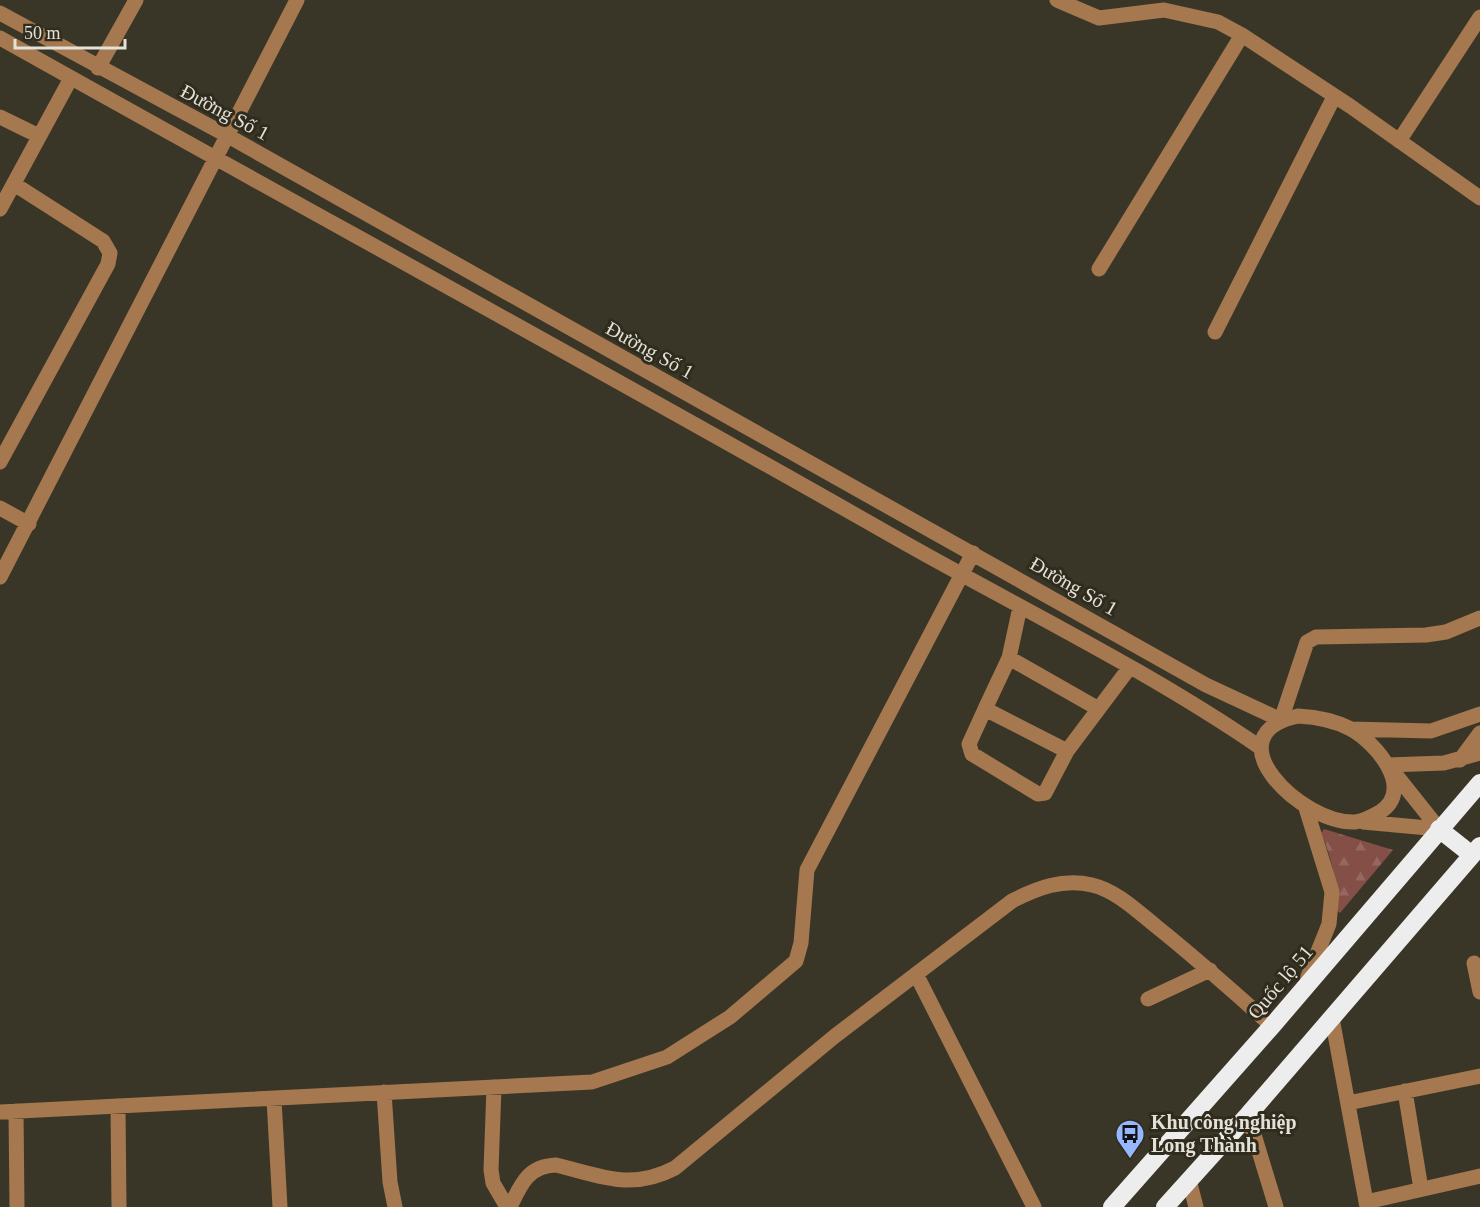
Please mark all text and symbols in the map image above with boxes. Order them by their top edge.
scale bar [15,12,124,50]
text: 50 m [24,23,61,43]
street label: Đường Số 1 [177,80,273,145]
street label: Đường Số 1 [602,317,698,384]
street label: Đường Số 1 [1026,552,1121,621]
street label: Quốc lộ 51 [1243,941,1317,1023]
place label: Khu công nghiệp Long Thành [1151,1111,1297,1157]
bus stop icon: Khu công nghiệp Long Thành [1114,1118,1146,1160]

